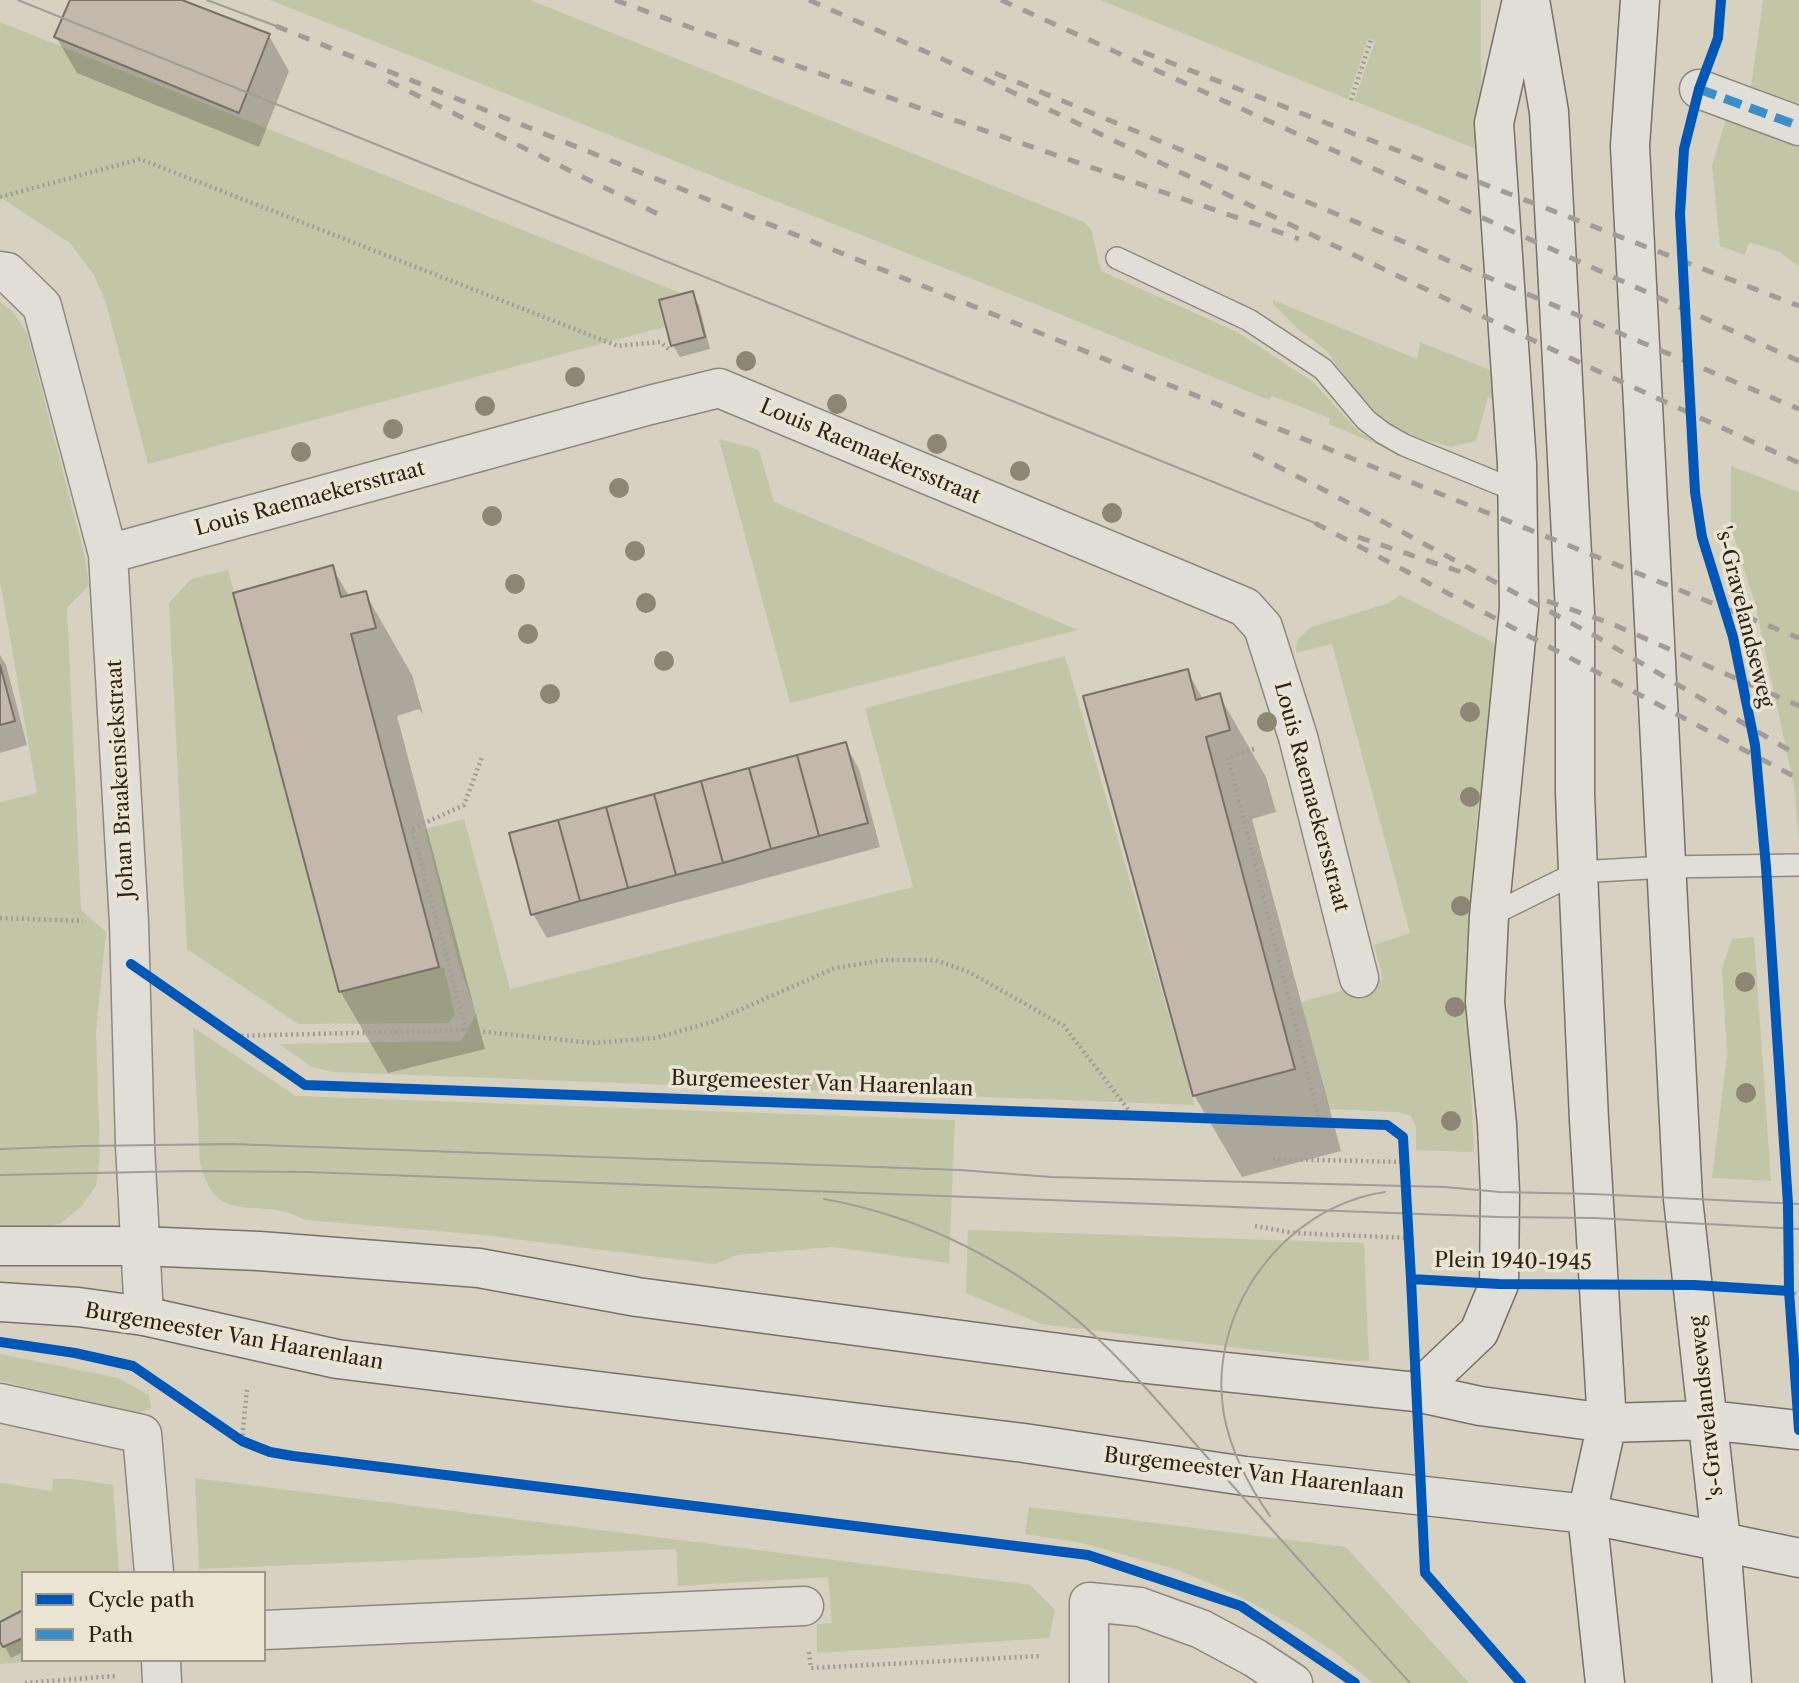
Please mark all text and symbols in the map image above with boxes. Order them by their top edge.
street label: Louis Raemaekersstraat [756,394,984,510]
street label: Louis Raemaekersstraat [192,456,428,542]
street label: 's-Gravelandseweg [1709,524,1779,710]
street label: Johan Braakensiekstraat [102,659,140,899]
street label: Louis Raemaekersstraat [1268,679,1354,915]
street label: Burgemeester Van Haarenlaan [670,1066,974,1102]
street label: Plein 1940-1945 [1434,1248,1592,1276]
street label: Burgemeester Van Haarenlaan [83,1298,385,1376]
street label: 's-Gravelandseweg [1685,1315,1729,1501]
street label: Burgemeester Van Haarenlaan [1102,1443,1406,1505]
legend [21,1571,266,1662]
text: Cycle path [88,1587,195,1612]
text: Path [88,1622,133,1647]

